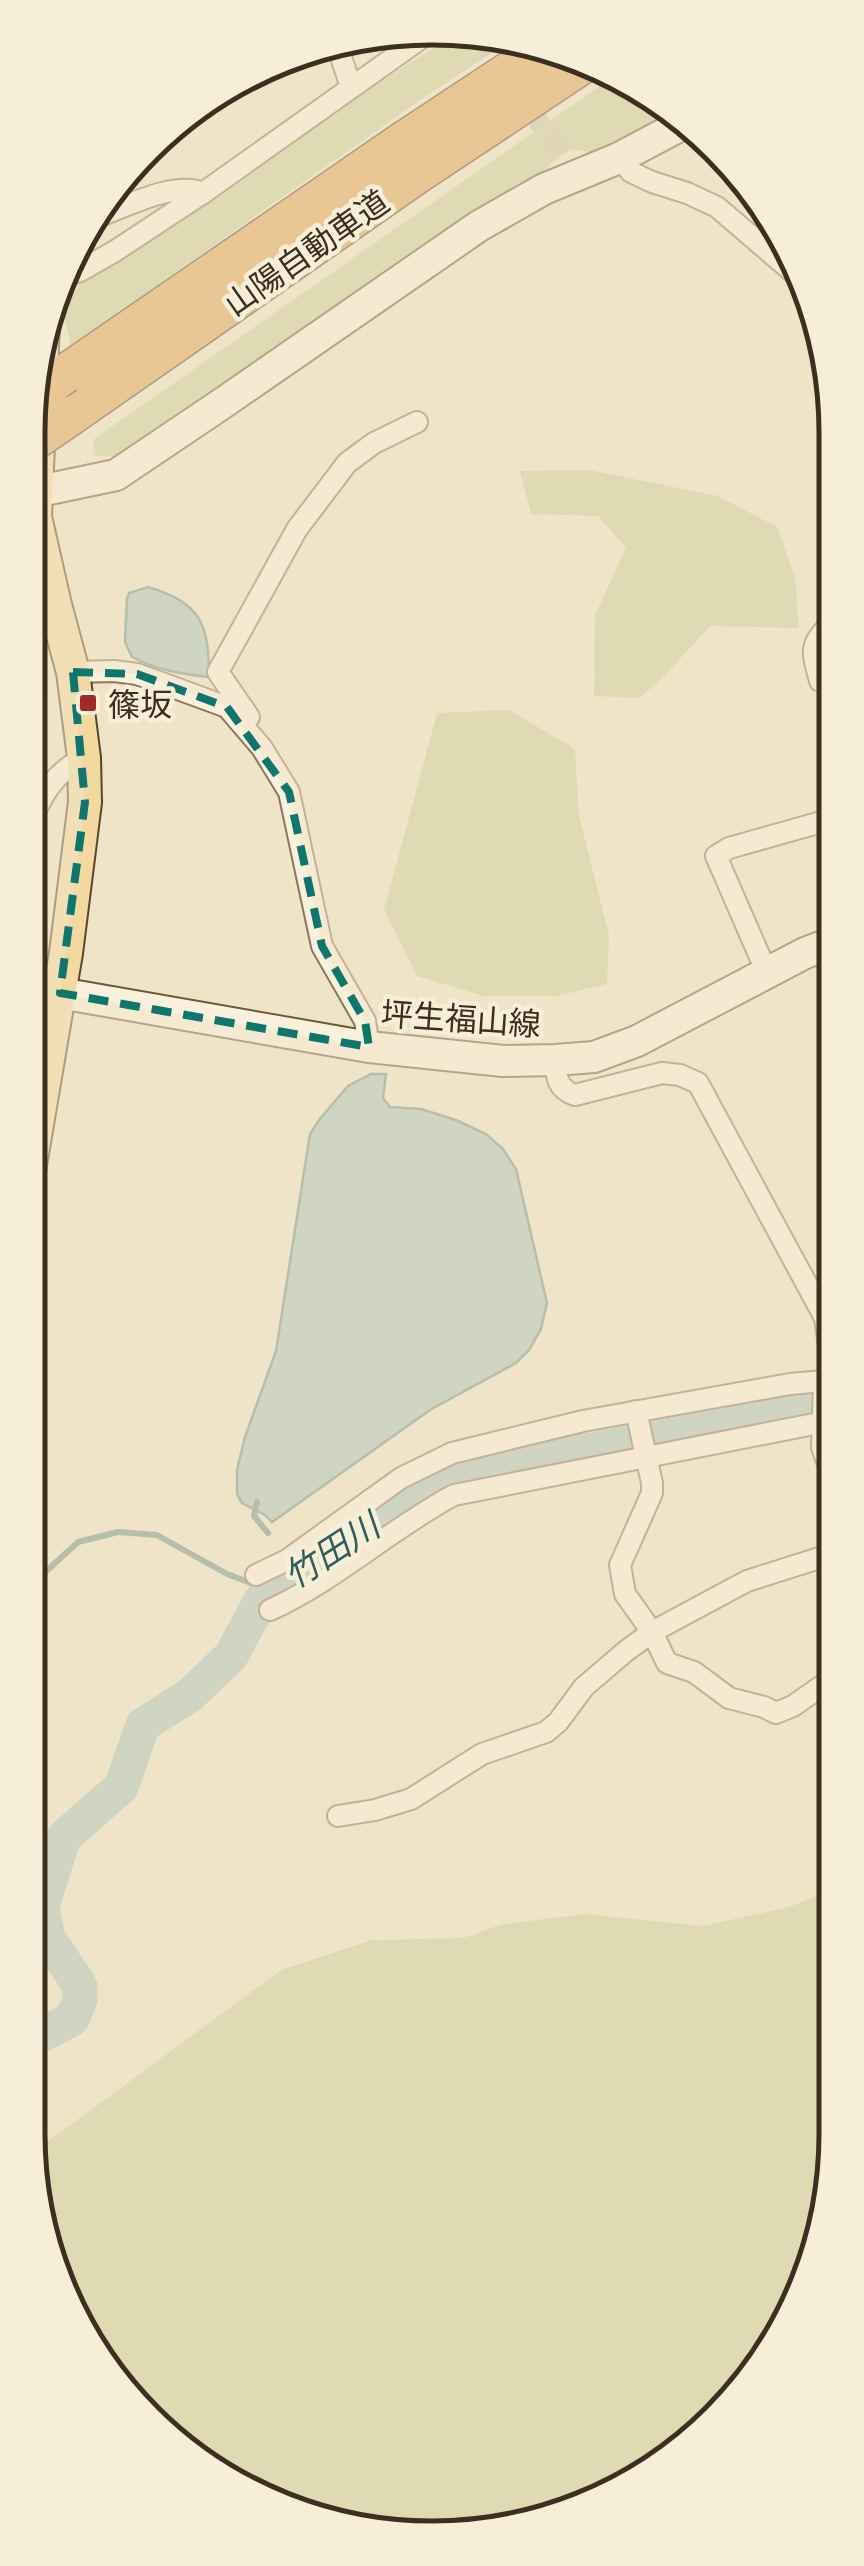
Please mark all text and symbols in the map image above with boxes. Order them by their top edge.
street label: 山陽自動車道 [215,179,397,325]
place label: 篠坂 [108,682,172,725]
marker: 篠坂 [77,692,99,714]
street label: 坪生福山線 [380,991,542,1045]
water label: 竹田川 [274,1500,391,1598]

